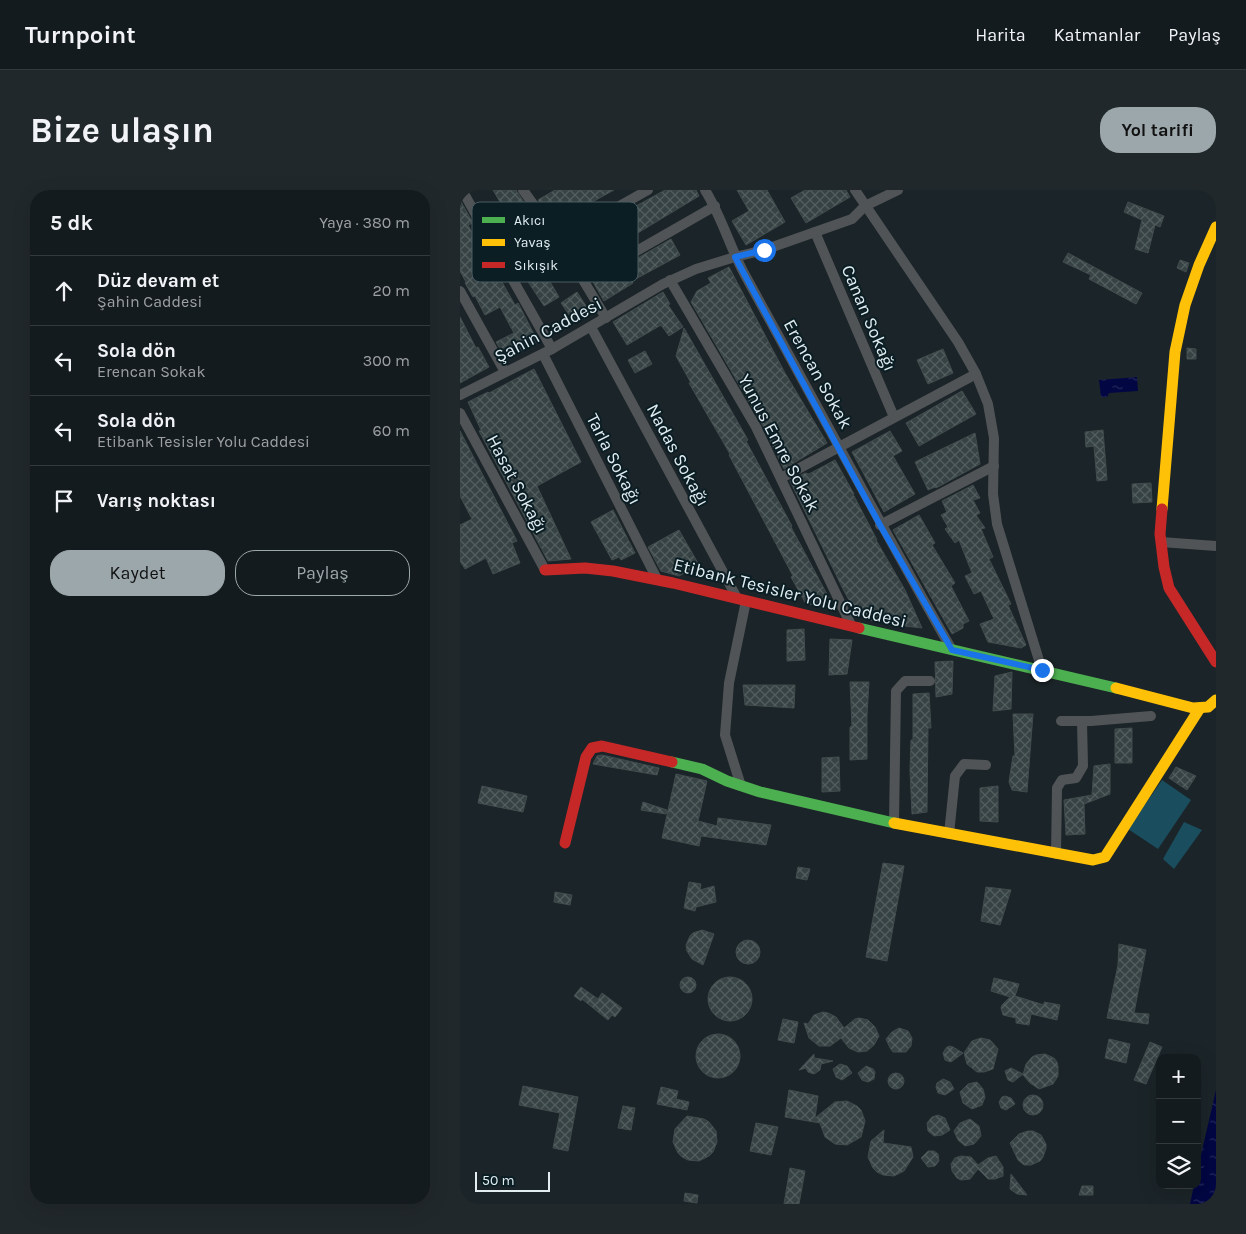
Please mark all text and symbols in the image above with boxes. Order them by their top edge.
text: Turnpoint [25,21,136,49]
text: Harita [975,24,1026,46]
text: Katmanlar [1054,24,1140,46]
text: Paylaş [1168,24,1221,46]
button: Yol tarifi [1100,107,1216,153]
text: Bize ulaşın [30,110,214,151]
legend [472,202,638,282]
text: 5 dk [50,211,93,235]
text: Akıcı [514,212,546,229]
text: Yaya · 380 m [319,213,410,232]
text: Yavaş [514,234,551,251]
route start [753,239,776,262]
text: Sıkışık [514,257,558,274]
street label: Canan Sokağı [837,262,901,374]
text: Düz devam et [97,270,219,292]
icon: ahead [50,277,78,305]
text: 20 m [372,281,410,300]
text: Şahin Caddesi [97,292,202,311]
street label: Şahin Caddesi [491,292,605,368]
street label: Erencan Sokak [779,315,857,433]
text: Sola dön [97,340,176,362]
icon: left [50,347,78,375]
text: 300 m [363,351,410,370]
text: Erencan Sokak [97,362,205,381]
street label: Yunus Emre Sokak [733,370,825,516]
street label: Nadas Sokağı [642,400,714,510]
text: Sola dön [97,410,176,432]
street label: Tarla Sokağı [582,410,646,508]
icon: left [50,417,78,445]
text: 60 m [373,421,410,440]
street label: Hasat Sokağı [482,431,552,537]
text: Etibank Tesisler Yolu Caddesi [97,432,310,451]
icon: arrive [50,487,78,515]
text: Varış noktası [97,490,216,512]
button: Kaydet [50,550,225,596]
button: Paylaş [235,550,410,596]
street label: Etibank Tesisler Yolu Caddesi [671,553,909,633]
route end [1031,659,1054,682]
map controls [1156,1054,1201,1189]
button: + [1156,1054,1201,1099]
button: − [1156,1099,1201,1144]
button: layers [1156,1144,1201,1189]
scale bar [475,1169,550,1192]
text: 50 m [482,1172,515,1189]

